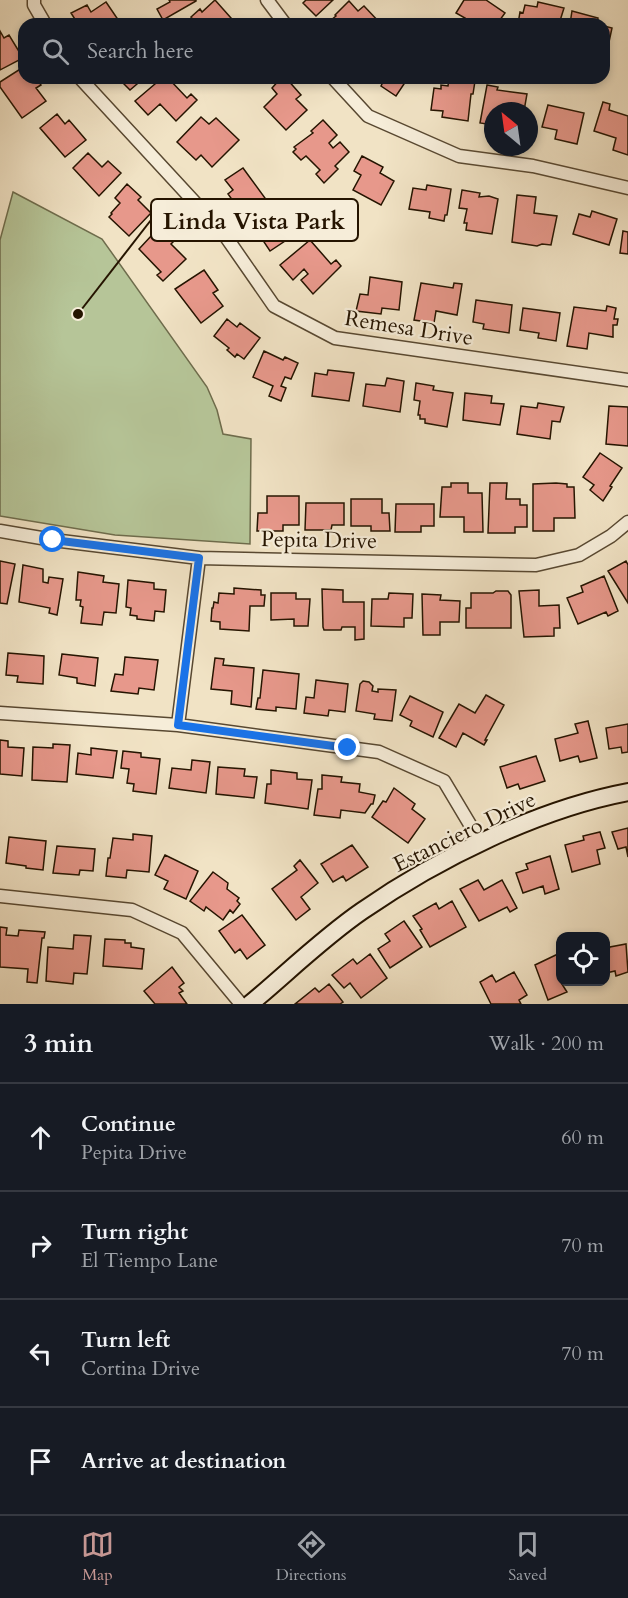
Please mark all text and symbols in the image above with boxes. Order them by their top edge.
search box [18,18,610,84]
icon: search [39,35,72,68]
text: Search here [87,36,194,66]
north arrow [484,102,538,156]
callout: Linda Vista Park [151,199,358,241]
text: Linda Vista Park [163,205,345,238]
street label: Remesa Drive [342,303,475,353]
street label: Pepita Drive [260,524,377,556]
route start [39,526,65,552]
route end [334,734,360,760]
street label: Estanciero Drive [388,784,541,879]
map controls [556,932,610,986]
button: locate [556,932,610,986]
text: 3 min [24,1026,93,1061]
text: Walk · 200 m [489,1030,604,1057]
text: Continue [81,1109,176,1139]
icon: ahead [24,1121,57,1154]
text: 60 m [561,1124,604,1151]
text: Pepita Drive [81,1139,187,1166]
text: Turn right [81,1217,188,1247]
icon: right [24,1229,57,1262]
text: 70 m [561,1232,604,1259]
text: El Tiempo Lane [81,1247,218,1274]
text: Turn left [81,1325,170,1355]
icon: left [24,1337,57,1370]
text: 70 m [561,1340,604,1367]
text: Cortina Drive [81,1355,200,1382]
icon: arrive [24,1445,57,1478]
text: Arrive at destination [81,1446,286,1476]
tab: Map [81,1528,114,1586]
tab: Directions [276,1528,346,1586]
tab: Saved [508,1528,547,1586]

